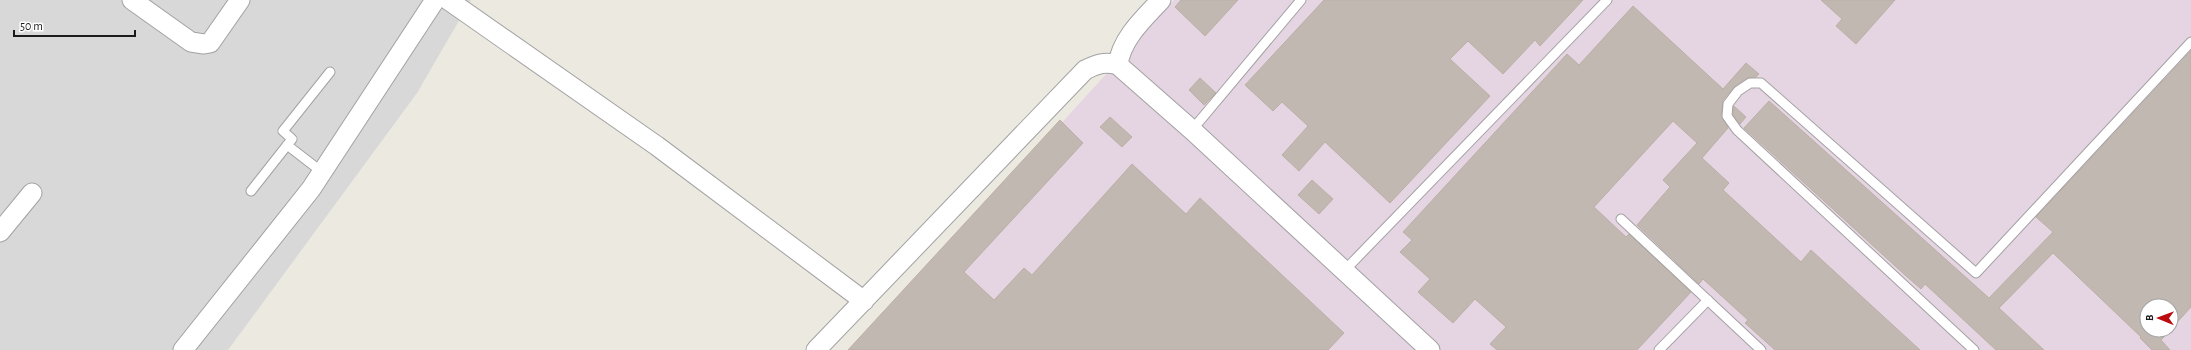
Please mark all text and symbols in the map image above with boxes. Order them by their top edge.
scale bar [14,12,135,38]
text: 50 m [20,20,43,32]
north arrow [2139,298,2179,338]
text: B [2144,314,2155,321]

